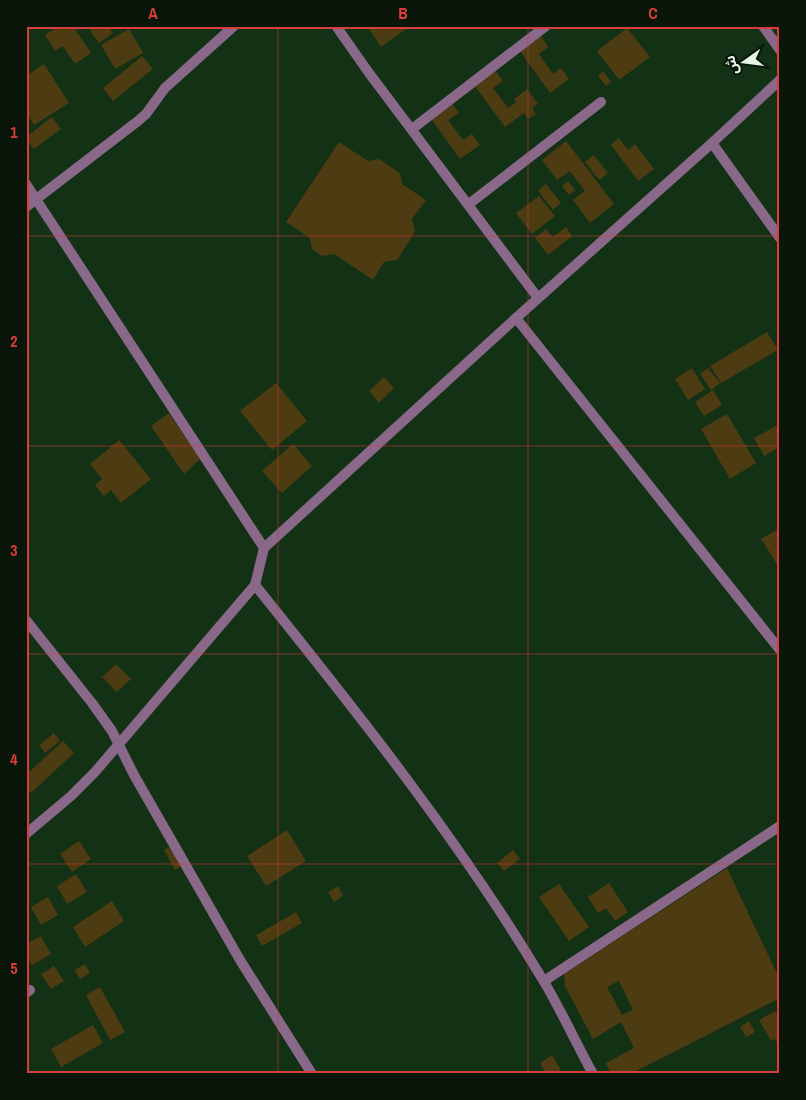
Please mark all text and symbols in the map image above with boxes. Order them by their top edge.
text: A [148,2,158,24]
text: B [398,2,408,24]
text: C [648,2,658,24]
north arrow [718,38,768,88]
text: ش [720,54,742,77]
text: 1 [10,121,18,143]
text: 2 [10,330,18,352]
text: 3 [10,539,18,561]
text: 4 [10,748,18,770]
text: 5 [10,957,18,979]

